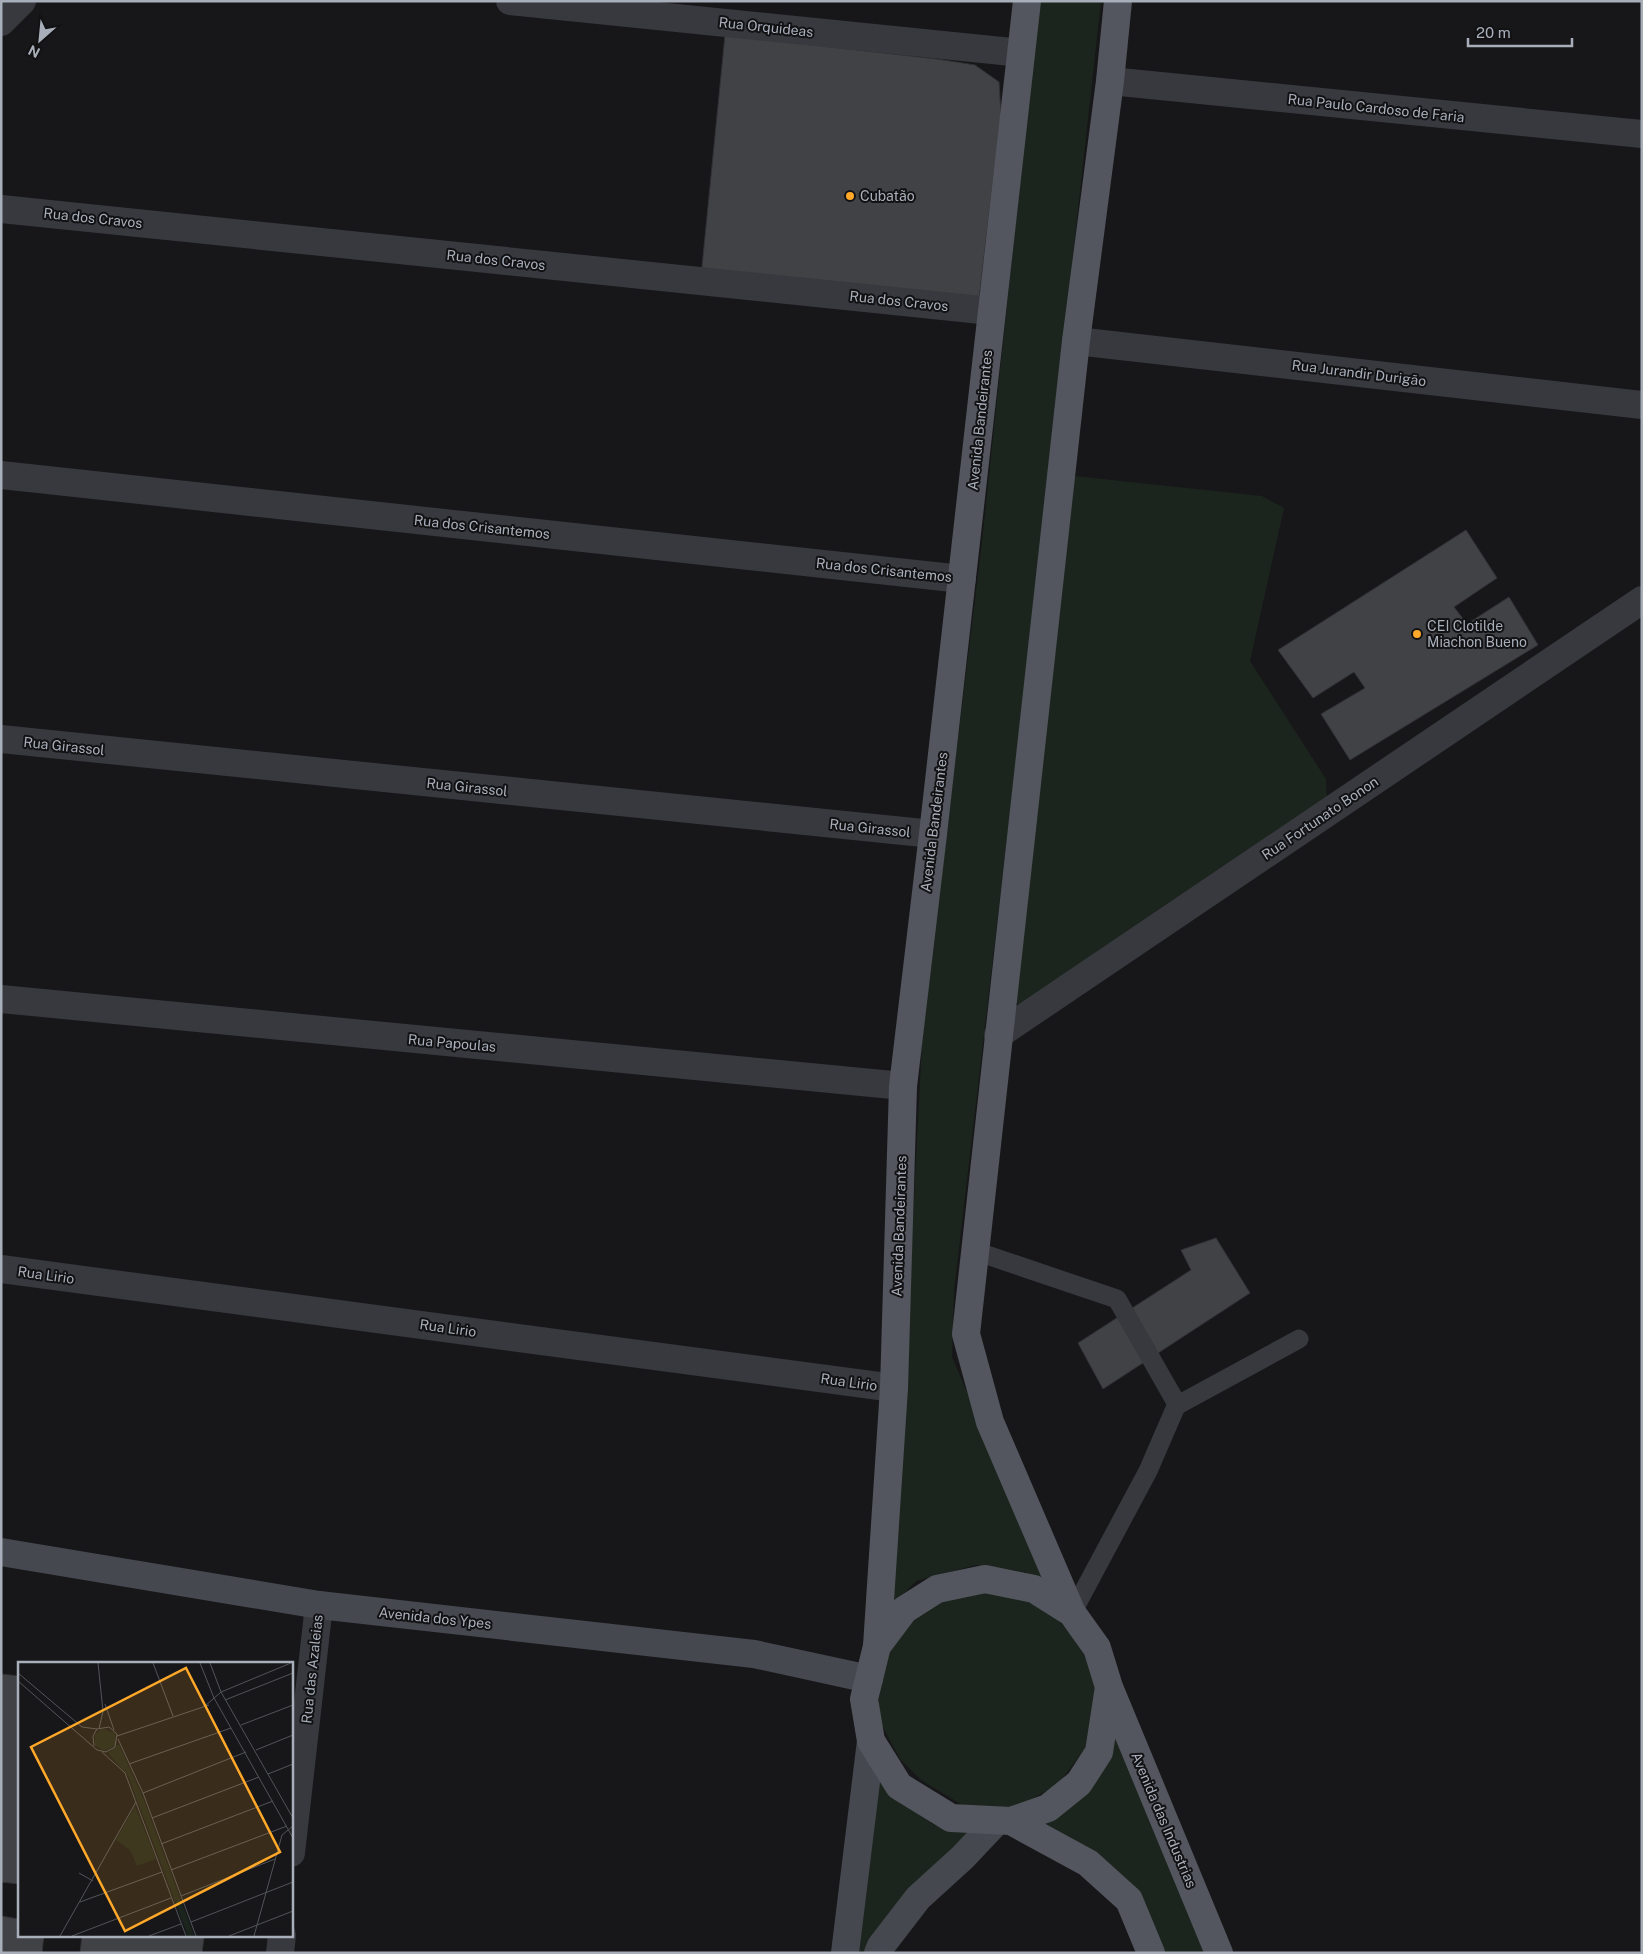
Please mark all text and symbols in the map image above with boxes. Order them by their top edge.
street label: Rua Orquideas [718,14,814,40]
north arrow [15,15,65,65]
scale bar [1468,15,1572,47]
text: 20 m [1476,24,1511,41]
text: N [26,42,43,61]
street label: Rua Paulo Cardoso de Faria [1287,91,1465,125]
place label: Cubatão [860,188,915,204]
marker: Cubatão [844,190,856,202]
street label: Rua dos Cravos [43,205,143,231]
street label: Rua dos Cravos [446,247,546,273]
street label: Rua dos Cravos [849,288,949,314]
street label: Avenida Bandeirantes [965,349,995,491]
street label: Rua Jurandir Durigão [1291,357,1427,389]
street label: Rua dos Crisantemos [413,512,551,542]
street label: Rua dos Crisantemos [815,555,953,585]
place label: CEI Clotilde Miachon Bueno [1427,618,1527,650]
marker: CEI Clotilde Miachon Bueno [1411,628,1423,640]
street label: Rua Girassol [23,734,105,758]
street label: Avenida Bandeirantes [917,751,951,893]
street label: Rua Fortunato Bonon [1259,773,1381,863]
street label: Rua Girassol [426,775,508,799]
street label: Rua Girassol [829,816,911,840]
street label: Rua Papoulas [407,1031,497,1055]
street label: Avenida Bandeirantes [889,1155,909,1297]
street label: Rua Lirio [17,1263,75,1287]
street label: Rua Lirio [419,1316,477,1340]
street label: Rua Lirio [820,1370,878,1394]
street label: Avenida dos Ypes [378,1604,492,1632]
street label: Rua das Azaleias [298,1614,326,1724]
inset map [18,1662,292,1936]
street label: Avenida das Industrias [1128,1750,1200,1890]

